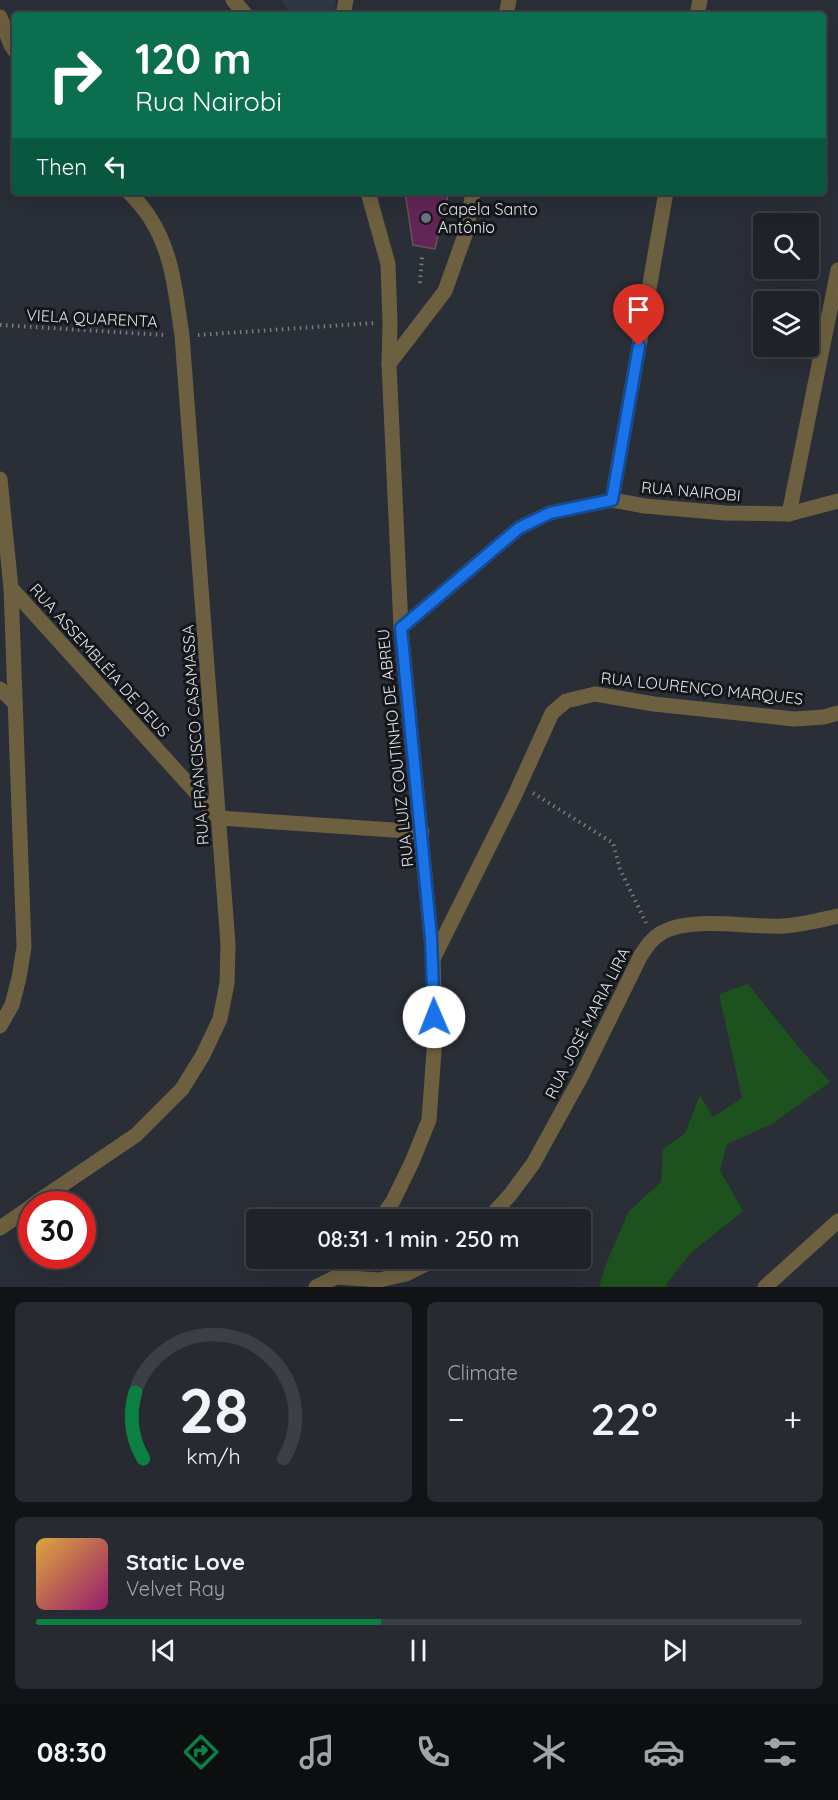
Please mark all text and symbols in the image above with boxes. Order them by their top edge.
text: 120 m [135,32,252,85]
icon: right [36,36,114,114]
text: Rua Nairobi [135,84,282,118]
icon: left [99,150,132,183]
text: Then [36,153,87,181]
place label: Capela Santo Antônio [438,199,538,237]
marker: Capela Santo Antônio [419,211,433,225]
map controls [753,213,819,357]
button: search [753,213,819,279]
pin [613,284,664,346]
button: layers [753,291,819,357]
icon: arrive [622,293,655,326]
street label: VIELA QUARENTA [26,305,158,331]
street label: RUA NAIROBI [640,477,742,505]
street label: RUA ASSEMBLÉIA DE DEUS [26,579,174,741]
street label: RUA FRANCISCO CASAMASSA [177,624,213,846]
street label: RUA LUIZ COUTINHO DE ABREU [373,628,417,868]
street label: RUA LOURENÇO MARQUES [600,667,804,709]
street label: RUA JOSÉ MARIA LIRA [540,944,634,1102]
position arrow [402,985,466,1049]
speed limit sign: 30 [18,1191,96,1269]
text: 08:31 · 1 min · 250 m [317,1225,520,1253]
text: Climate [448,1360,518,1385]
text: 28 [178,1371,248,1449]
text: 22° [590,1390,658,1446]
text: − [448,1398,465,1439]
text: + [783,1398,802,1439]
text: km/h [186,1443,240,1469]
text: Static Love [126,1548,245,1576]
text: Velvet Ray [126,1576,225,1601]
icon: previous [147,1634,180,1667]
icon: pause [402,1634,435,1667]
icon: next [658,1634,691,1667]
icon: directions [180,1731,222,1773]
icon: music [296,1731,338,1773]
icon: phone [412,1731,454,1773]
icon: climate [528,1731,570,1773]
icon: car [643,1731,685,1773]
icon: filters [759,1731,801,1773]
text: 08:30 [37,1735,107,1769]

